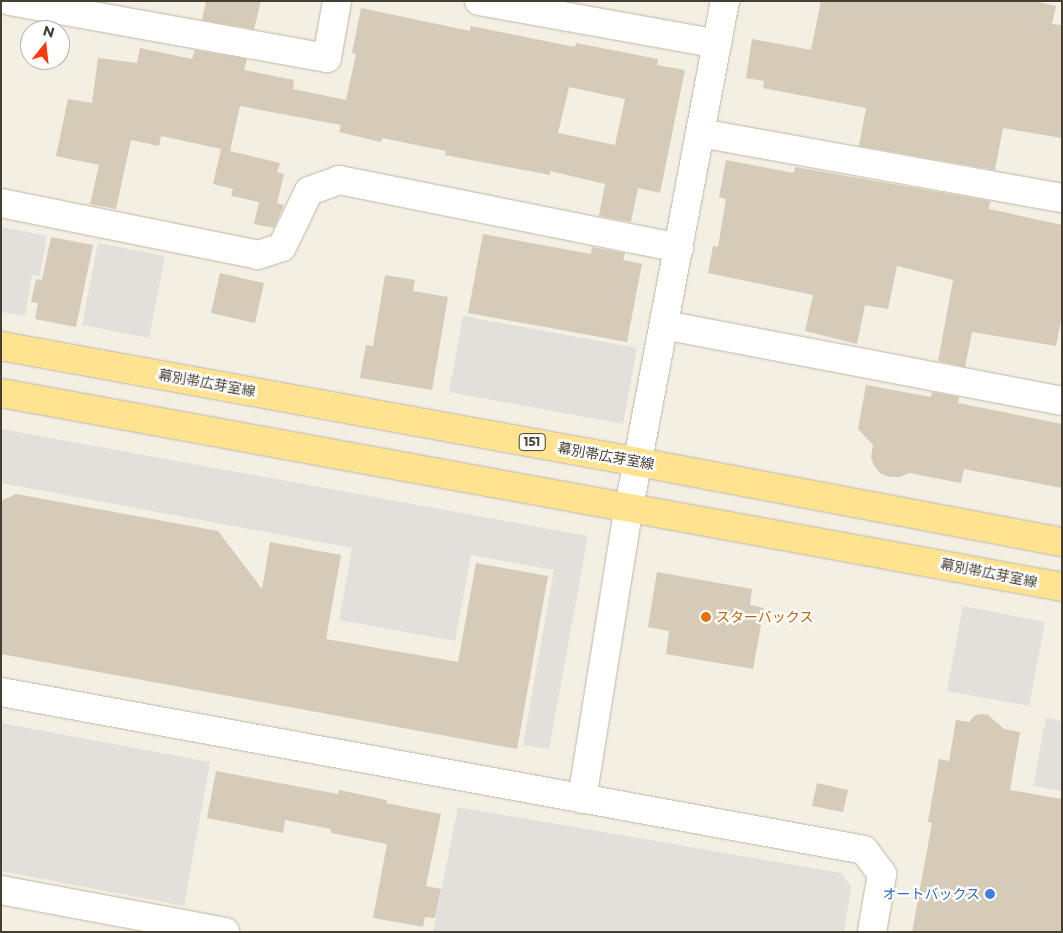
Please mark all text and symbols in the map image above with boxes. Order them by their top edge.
north arrow [20,20,70,70]
text: N [41,21,57,42]
street label: 幕別帯広芽室線 [157,366,257,400]
road number: 151 [518,432,546,452]
street label: 幕別帯広芽室線 [556,439,656,473]
street label: 幕別帯広芽室線 [939,555,1039,591]
place label: スターバックス [716,609,814,625]
marker: スターバックス [700,611,712,623]
place label: オートバックス [882,886,980,902]
marker: オートバックス [984,888,996,900]

